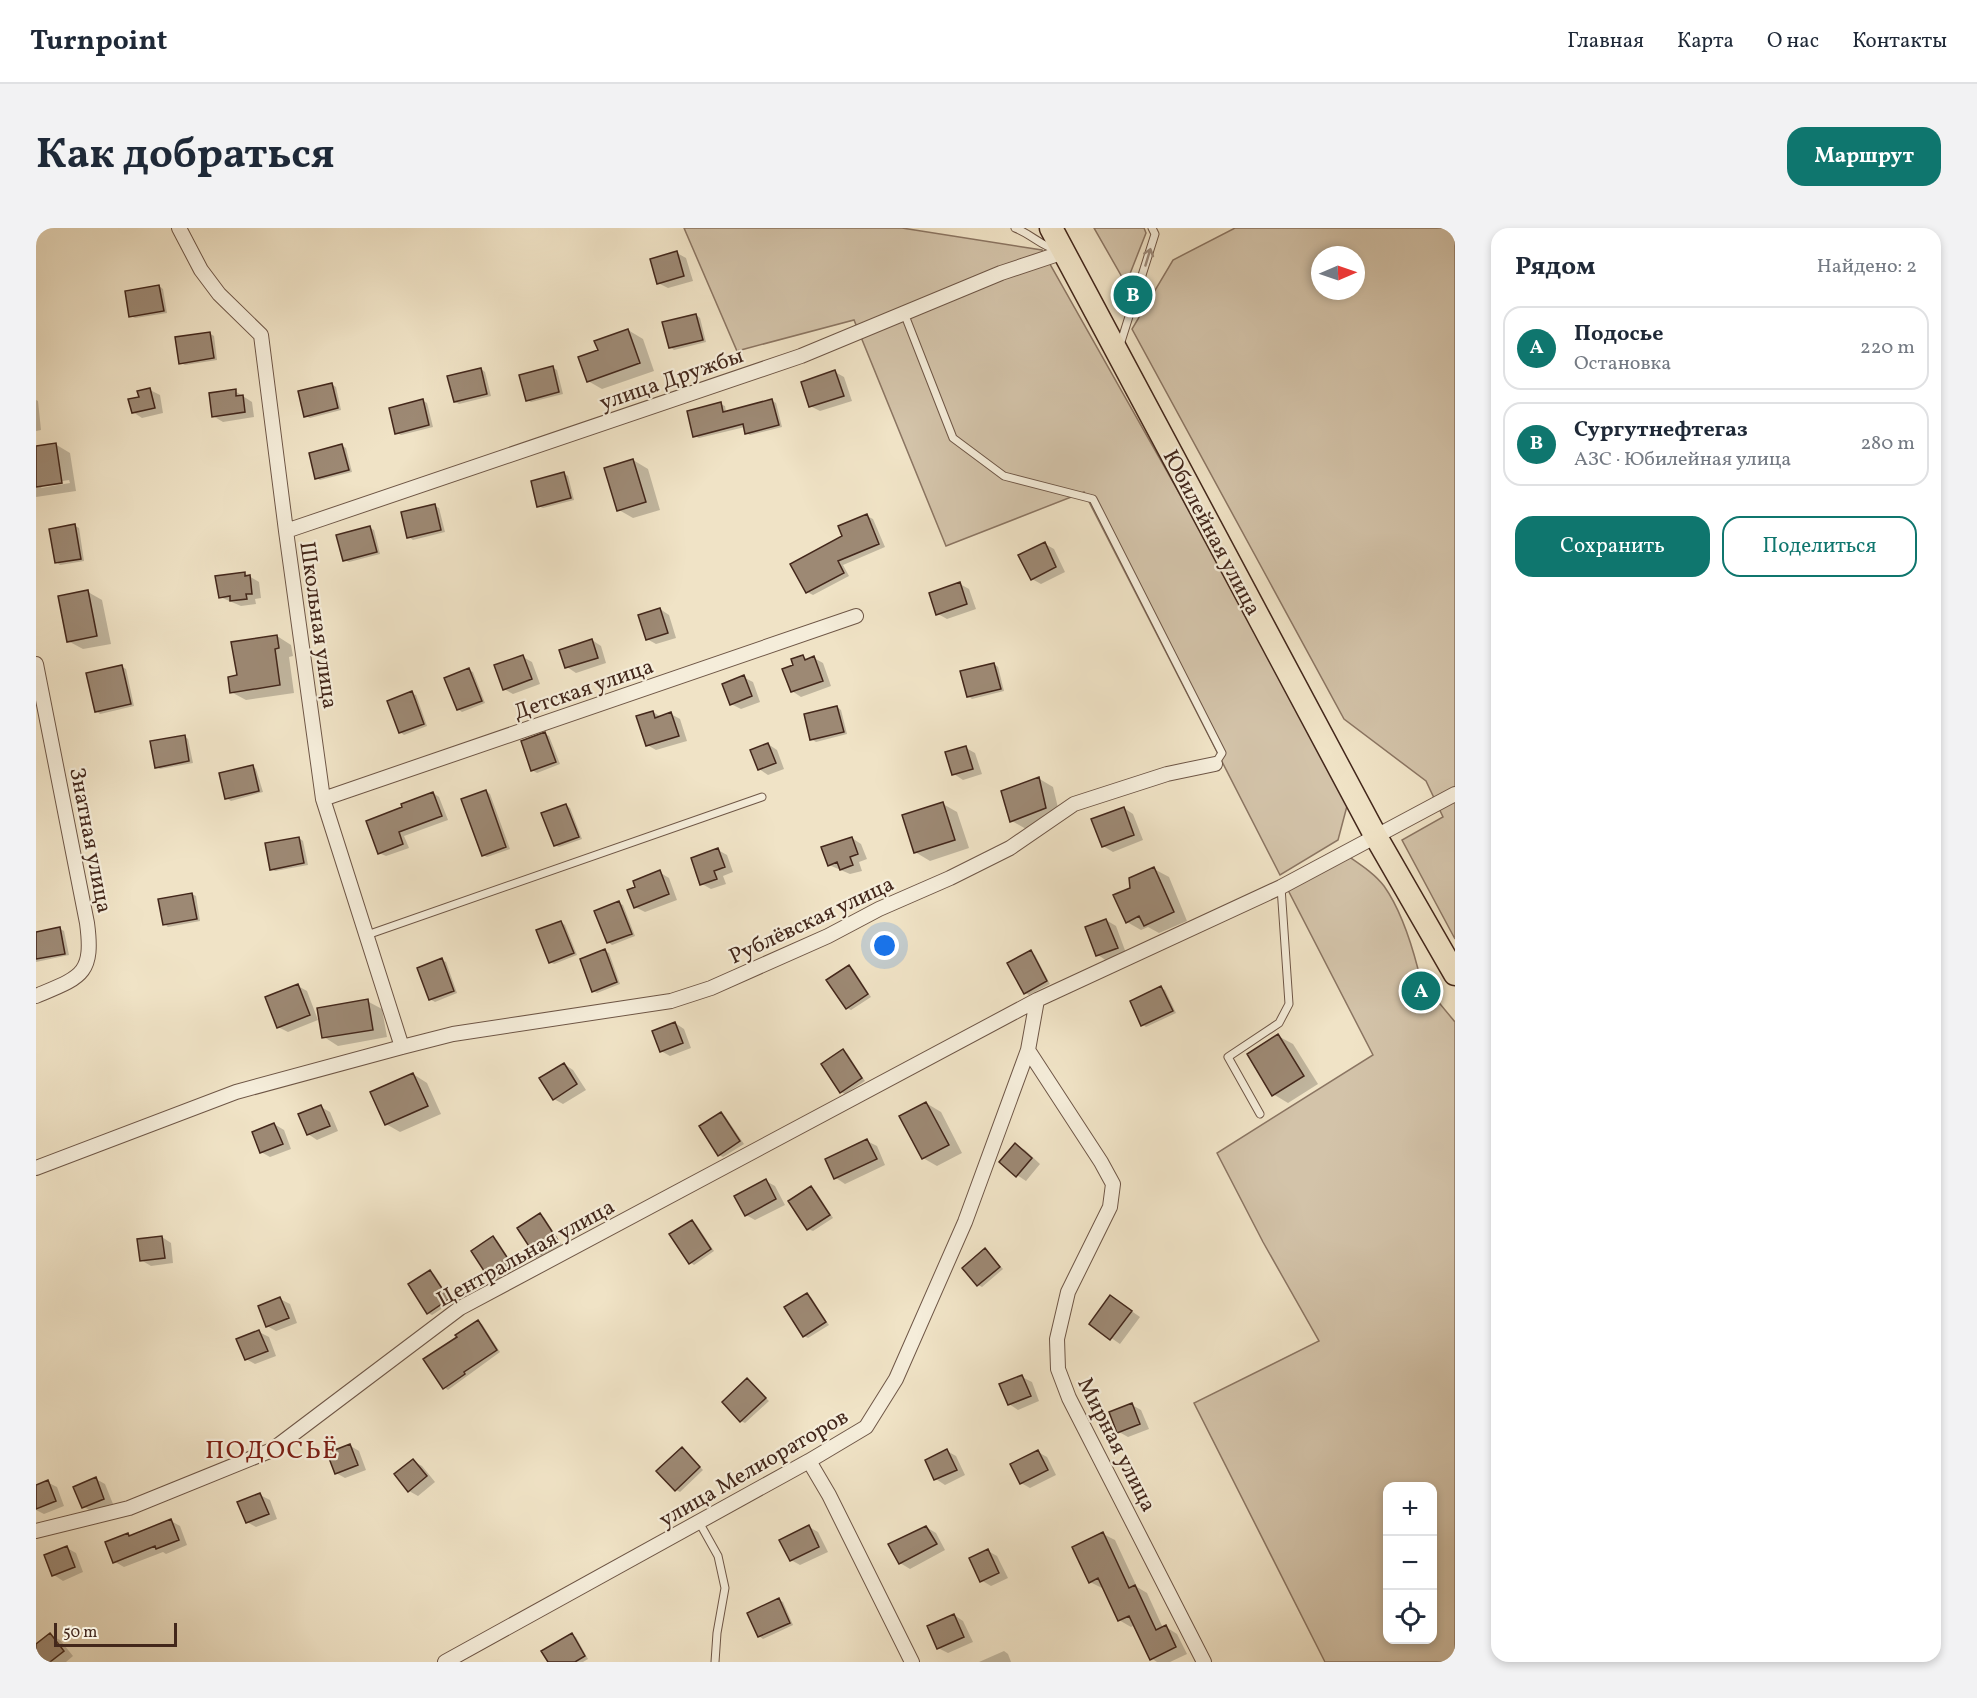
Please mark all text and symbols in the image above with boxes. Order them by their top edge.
text: Turnpoint [30,22,167,61]
text: Главная [1567,27,1644,56]
text: Карта [1677,27,1734,56]
text: О нас [1767,27,1819,56]
text: Контакты [1852,27,1947,56]
text: Как добраться [36,127,335,186]
button: Маршрут [1787,127,1941,186]
north arrow [1311,246,1365,300]
one-way arrow [1143,248,1154,267]
text: Рядом [1515,249,1595,285]
text: Найдено: 2 [1817,253,1917,281]
pin: B [1114,272,1152,318]
text: Подосье [1574,319,1664,350]
text: A [1529,334,1544,362]
text: 220 m [1860,334,1915,362]
street label: улица Дружбы [596,341,748,420]
text: Остановка [1574,350,1671,378]
text: Сургутнефтегаз [1574,415,1748,446]
text: B [1530,430,1543,458]
text: 280 m [1860,430,1915,458]
street label: Юбилейная улица [1154,445,1268,622]
text: АЗС · Юбилейная улица [1574,446,1791,474]
button: Сохранить [1515,516,1710,577]
button: Поделиться [1722,516,1917,577]
street label: Школьная улица [290,540,345,711]
street label: Детская улица [510,652,658,729]
street label: Знатная улица [60,765,119,916]
street label: Рублёвская улица [724,869,900,973]
your location [870,931,899,960]
pin: A [1402,968,1440,1014]
street label: Центральная улица [432,1192,621,1316]
street label: Мирная улица [1069,1372,1163,1518]
street label: улица Мелиораторов [654,1402,855,1536]
district label: ПОДОСЬЁ [205,1433,339,1469]
map controls [1383,1482,1437,1644]
button: + [1383,1482,1437,1536]
button: − [1383,1536,1437,1590]
button: locate [1383,1590,1437,1644]
scale bar [54,1620,177,1648]
text: 50 m [63,1622,97,1644]

